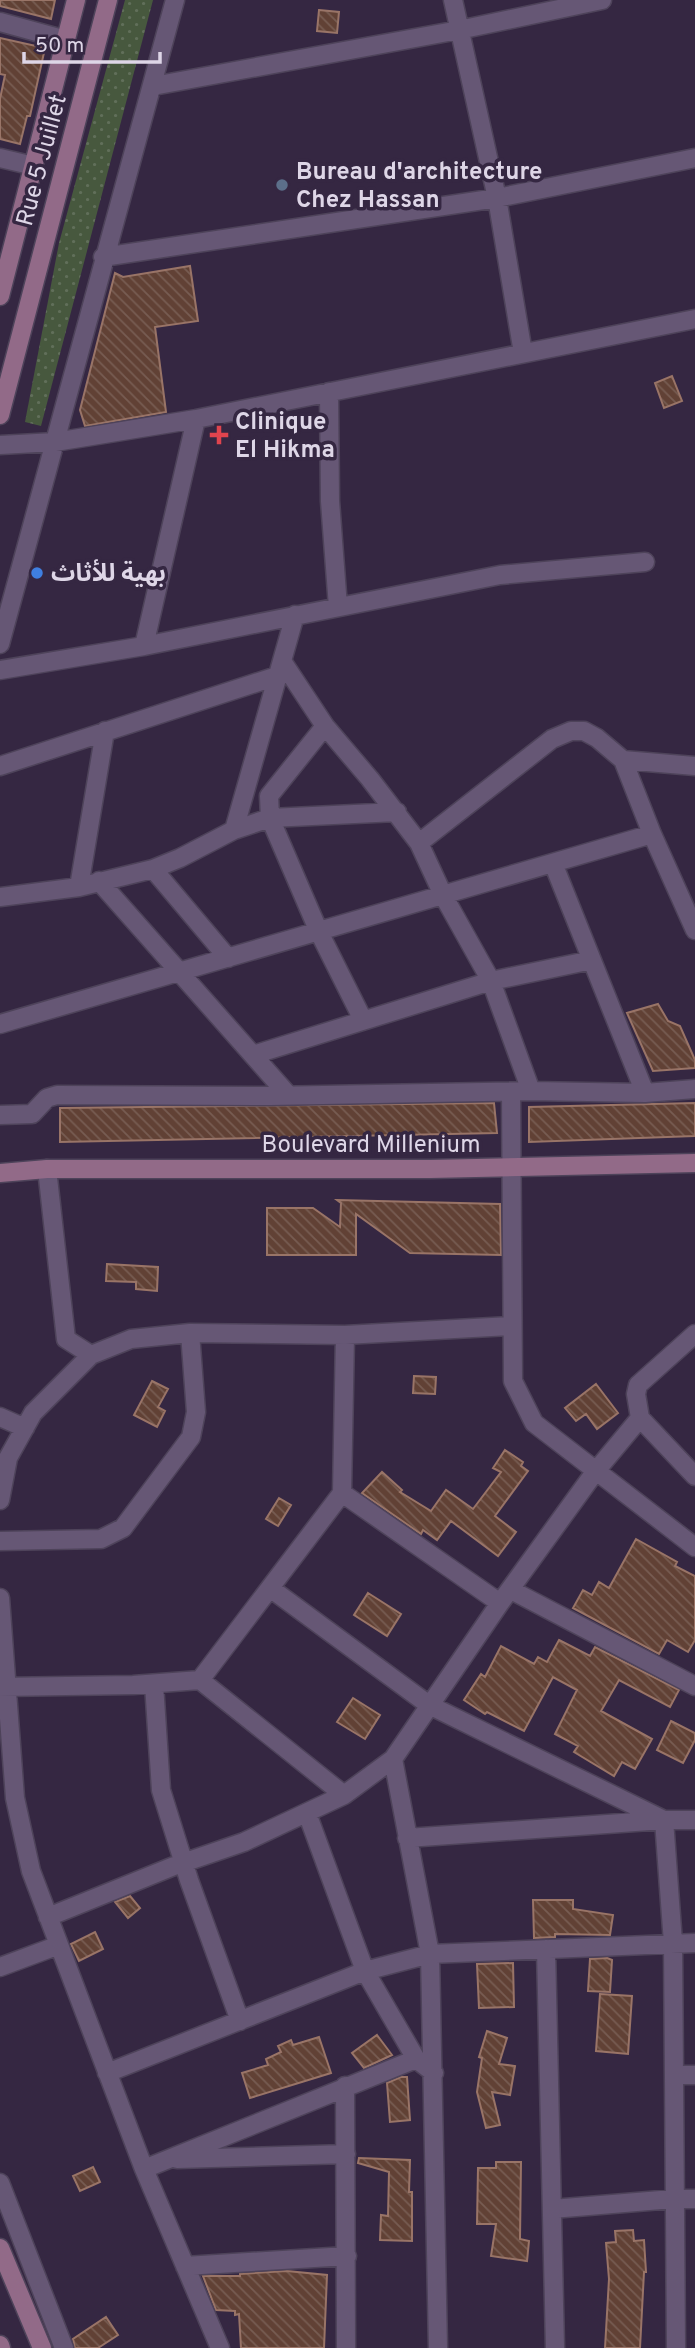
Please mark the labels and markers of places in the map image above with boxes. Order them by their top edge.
place label: Bureau d'architecture Chez Hassan [296,158,542,216]
marker: Bureau d'architecture Chez Hassan [274,177,290,193]
place label: Clinique El Hikma [235,408,335,466]
marker: Clinique El Hikma [209,425,229,445]
place label: بهية للأثاث [51,559,166,590]
marker: بهية للأثاث [29,565,45,581]

